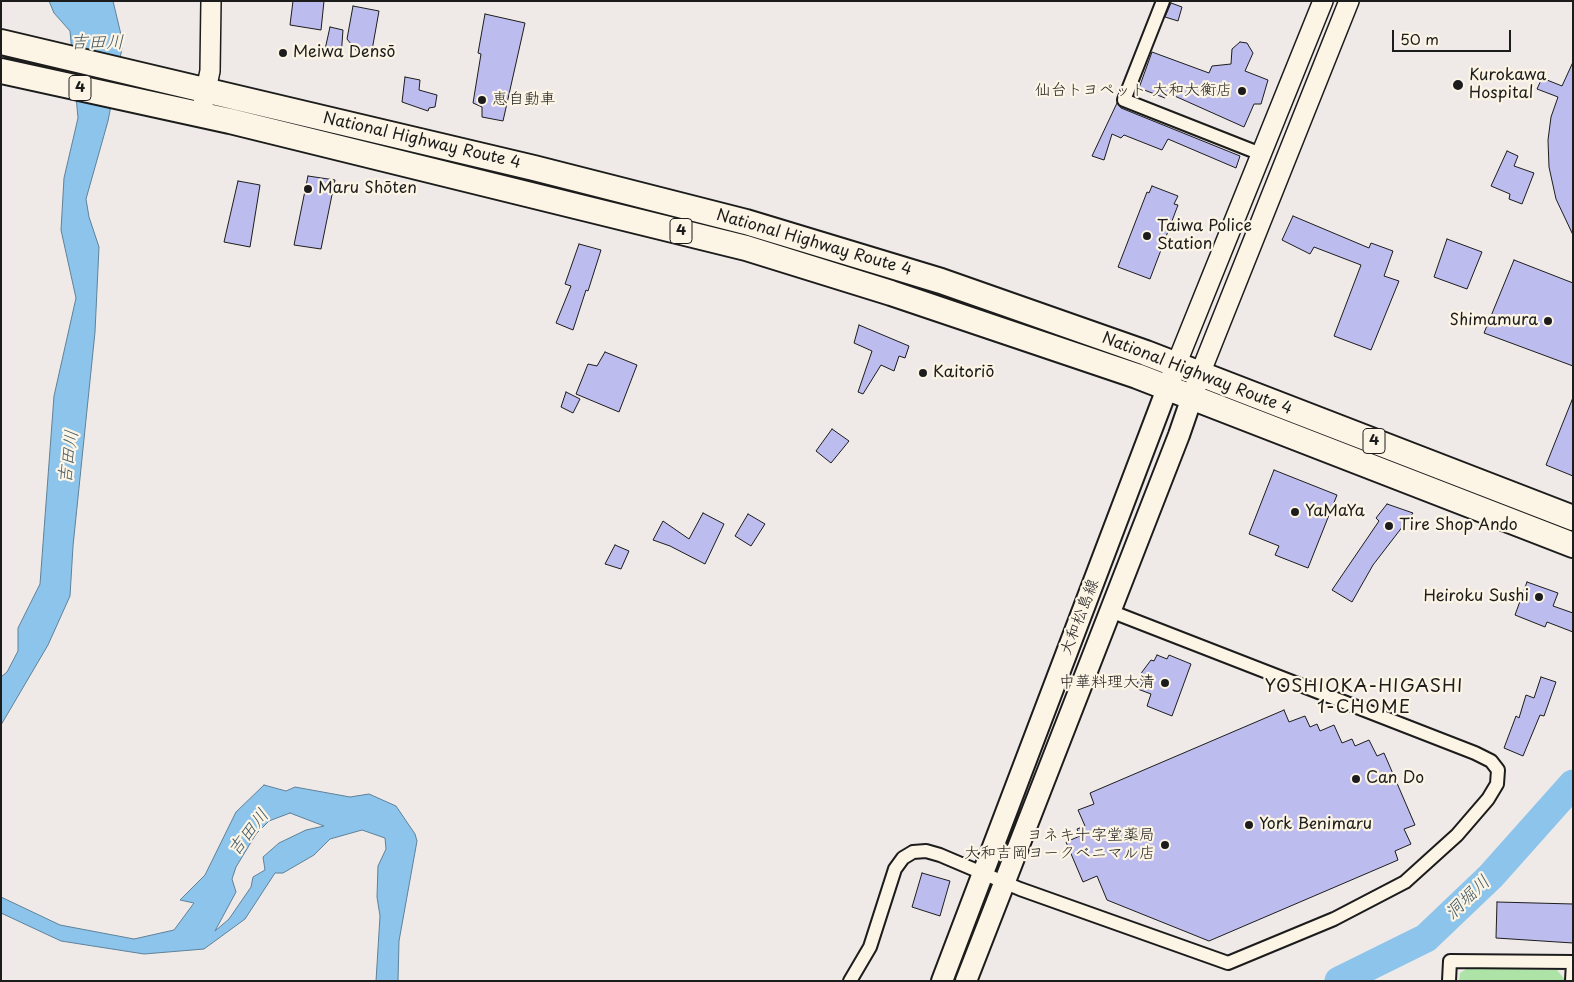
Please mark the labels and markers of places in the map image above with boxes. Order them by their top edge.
place label: Meiwa Densō [293,43,395,63]
marker: Meiwa Densō [277,47,289,59]
place label: Kurokawa Hospital [1469,66,1546,104]
marker: Kurokawa Hospital [1451,78,1465,92]
place label: 仙台トヨペット 大和大衡店 [1035,81,1232,101]
marker: 仙台トヨペット 大和大衡店 [1236,85,1248,97]
place label: 恵自動車 [492,90,556,110]
marker: 恵自動車 [476,94,488,106]
place label: Maru Shōten [318,179,417,199]
marker: Maru Shōten [302,183,314,195]
place label: Taiwa Police Station [1157,217,1252,255]
marker: Taiwa Police Station [1141,230,1153,242]
place label: Shimamura [1449,311,1538,331]
marker: Shimamura [1542,315,1554,327]
place label: Kaitoriō [933,363,994,383]
marker: Kaitoriō [917,367,929,379]
place label: YaMaYa [1305,502,1365,522]
marker: YaMaYa [1289,506,1301,518]
place label: Tire Shop Ando [1399,516,1518,536]
marker: Tire Shop Ando [1383,520,1395,532]
place label: Heiroku Sushi [1423,587,1529,607]
marker: Heiroku Sushi [1533,591,1545,603]
place label: 中華料理大清 [1059,673,1155,693]
marker: 中華料理大清 [1159,677,1171,689]
place label: Can Do [1366,769,1424,789]
marker: Can Do [1350,773,1362,785]
place label: York Benimaru [1259,815,1372,835]
marker: York Benimaru [1243,819,1255,831]
place label: ヨネキ十字堂薬局 大和吉岡ヨークベニマル店 [964,826,1155,864]
marker: ヨネキ十字堂薬局 大和吉岡ヨークベニマル店 [1159,839,1171,851]

